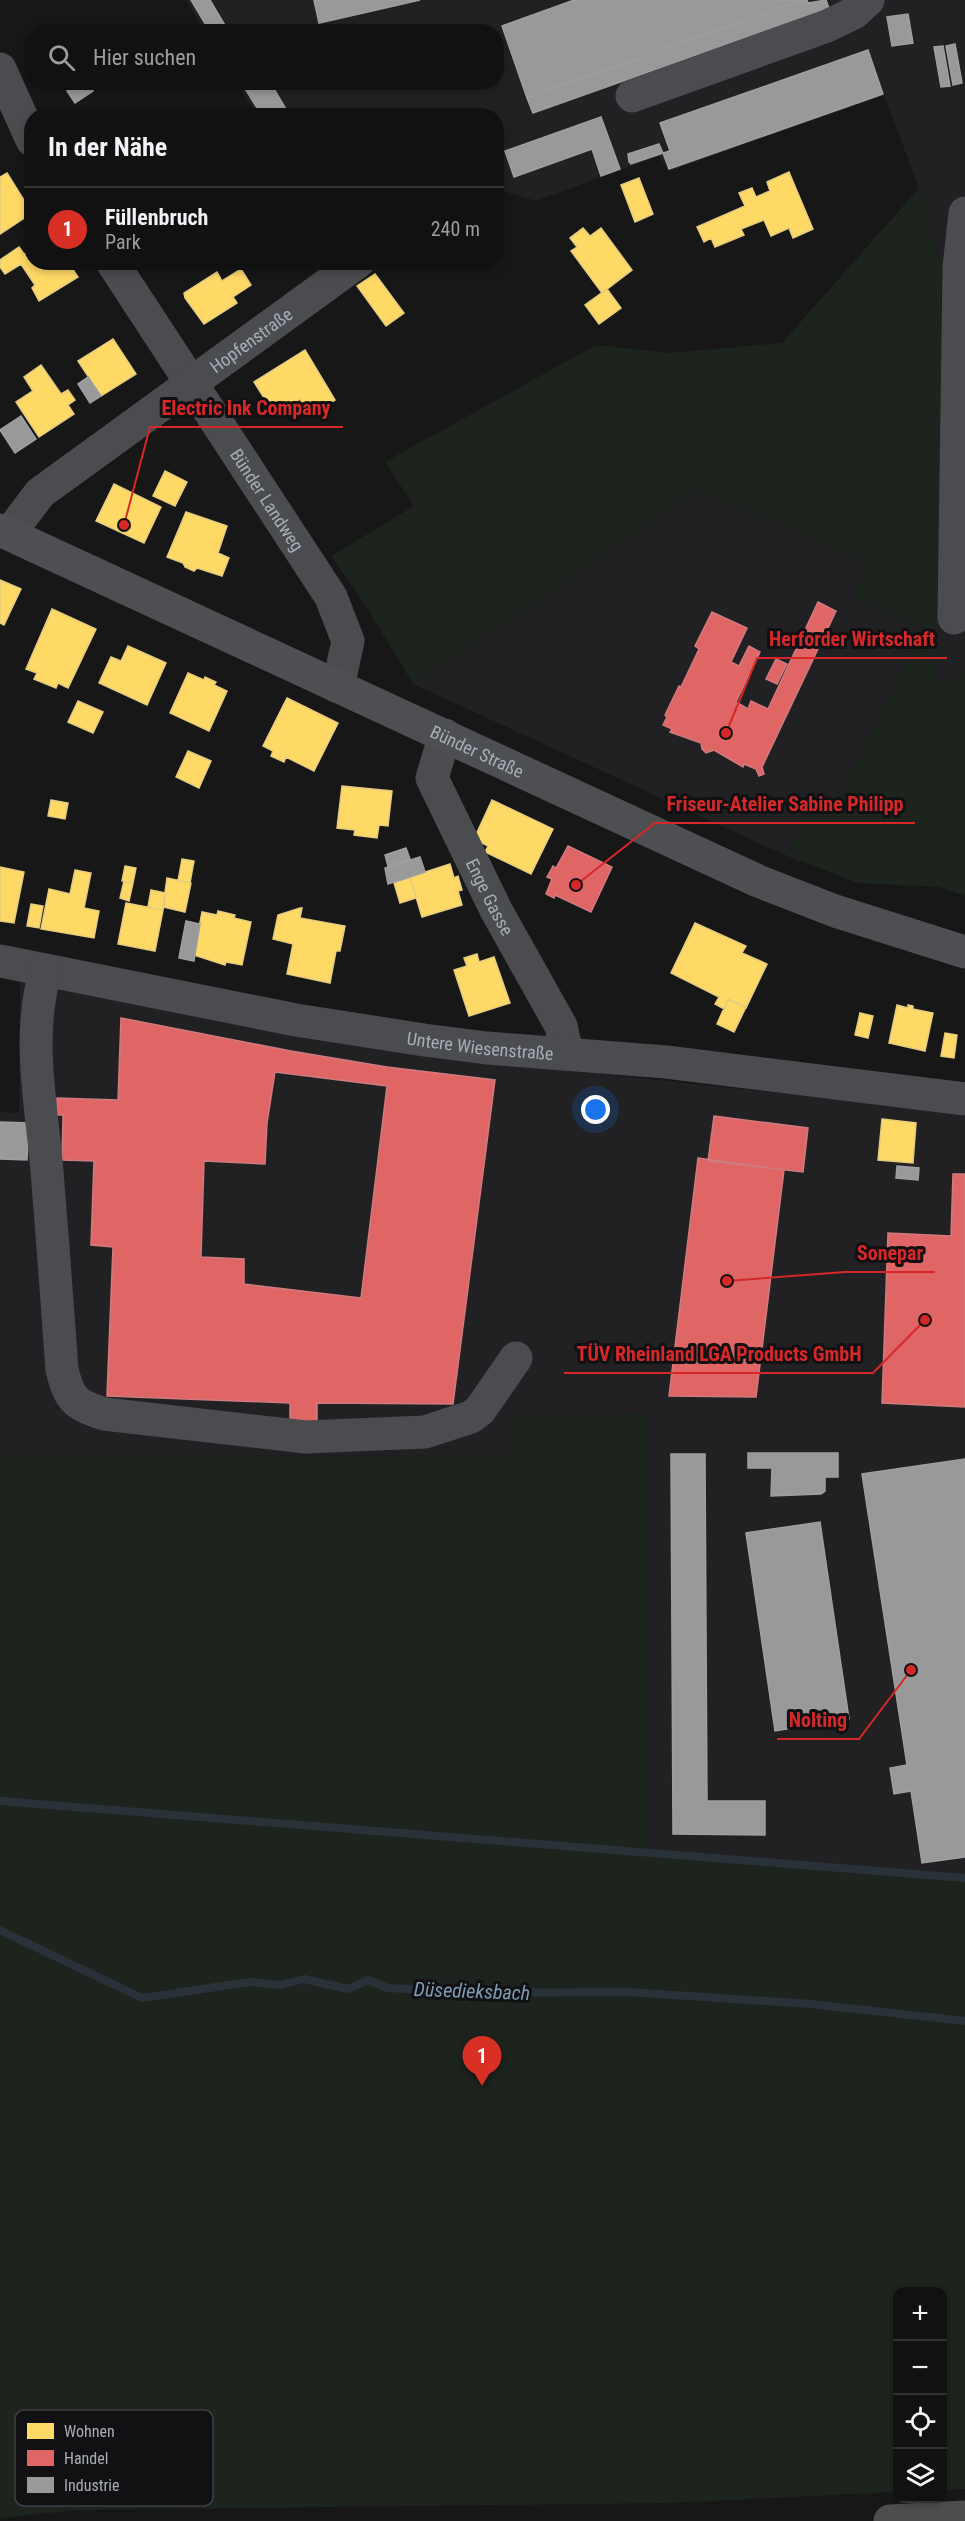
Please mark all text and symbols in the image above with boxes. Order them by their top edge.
search box [24,24,504,90]
icon: search [45,41,78,74]
text: Hier suchen [93,45,196,70]
text: In der Nähe [48,132,167,162]
text: Füllenbruch [105,205,208,230]
text: 1 [62,217,73,241]
text: 240 m [431,217,480,241]
text: Park [105,230,141,254]
street label: Hopfenstraße [205,303,296,377]
callout: Electric Ink Company [150,389,343,427]
text: Electric Ink Company [162,396,331,420]
street label: Bünder Landweg [226,445,309,555]
callout: Herforder Wirtschaft [757,620,947,658]
text: Herforder Wirtschaft [769,627,935,651]
street label: Bünder Straße [427,720,527,782]
callout: Friseur-Atelier Sabine Philipp [655,785,915,823]
text: Friseur-Atelier Sabine Philipp [667,792,904,816]
street label: Enge Gasse [462,855,518,939]
street label: Untere Wiesenstraße [406,1027,554,1064]
your location [581,1095,610,1124]
callout: Sonepar [845,1234,935,1272]
text: Sonepar [857,1241,923,1265]
callout: TÜV Rheinland LGA Products GmbH [564,1335,873,1373]
text: TÜV Rheinland LGA Products GmbH [577,1342,861,1366]
callout: Nolting [777,1701,859,1739]
text: Nolting [789,1708,847,1732]
water label: Düsedieksbach [413,1977,531,2005]
pin: 1 [462,2036,502,2086]
map controls [893,2287,947,2503]
button: + [893,2287,947,2341]
button: − [893,2341,947,2395]
button: locate [893,2395,947,2449]
legend [15,2410,213,2506]
text: Wohnen [64,2422,115,2441]
text: Handel [64,2449,108,2468]
button: layers [893,2449,947,2503]
text: Industrie [64,2476,120,2495]

